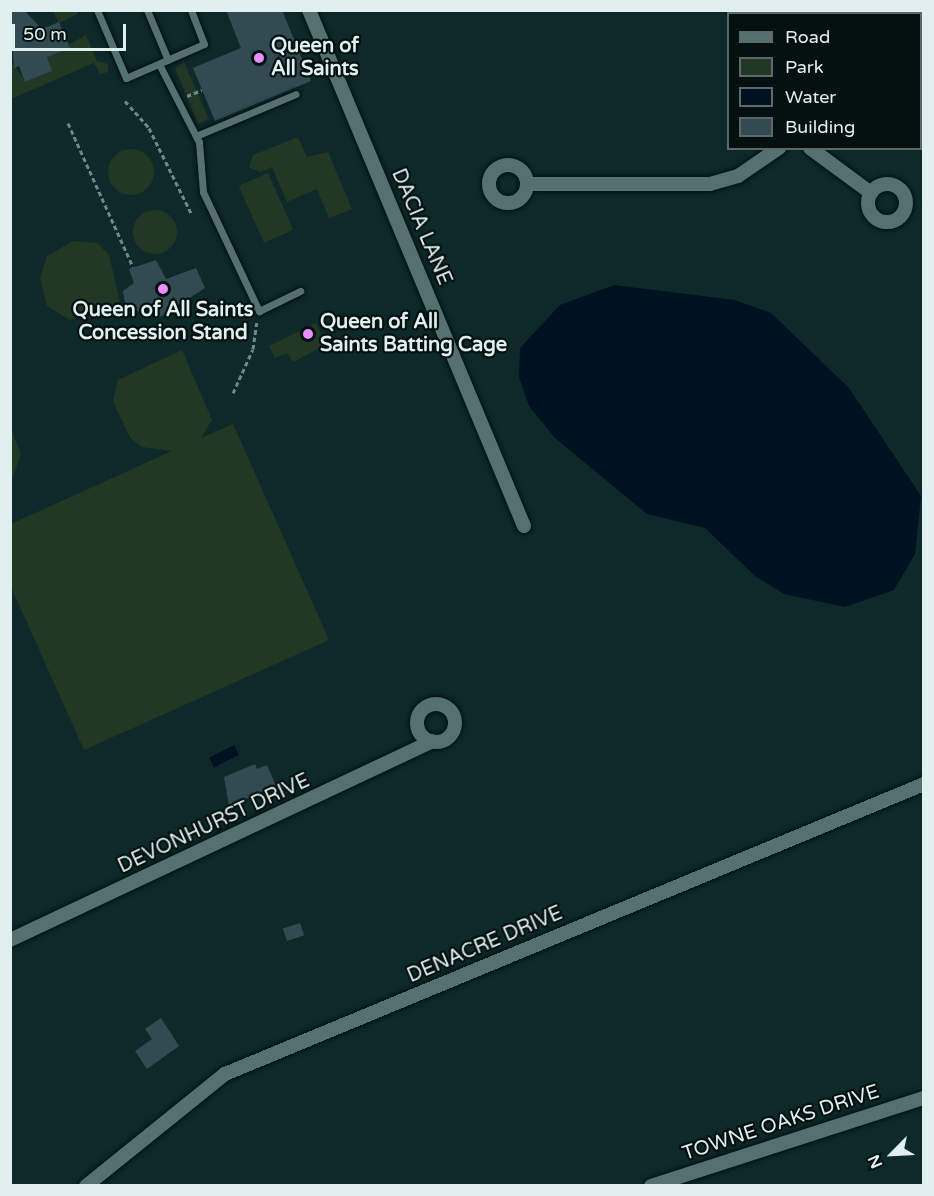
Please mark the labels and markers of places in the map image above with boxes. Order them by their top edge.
place label: Queen of All Saints [271,34,359,81]
marker: Queen of All Saints [252,51,266,65]
marker: Queen of All Saints Concession Stand [156,282,170,296]
place label: Queen of All Saints Concession Stand [73,298,253,345]
place label: Queen of All Saints Batting Cage [320,310,507,357]
marker: Queen of All Saints Batting Cage [301,327,315,341]

